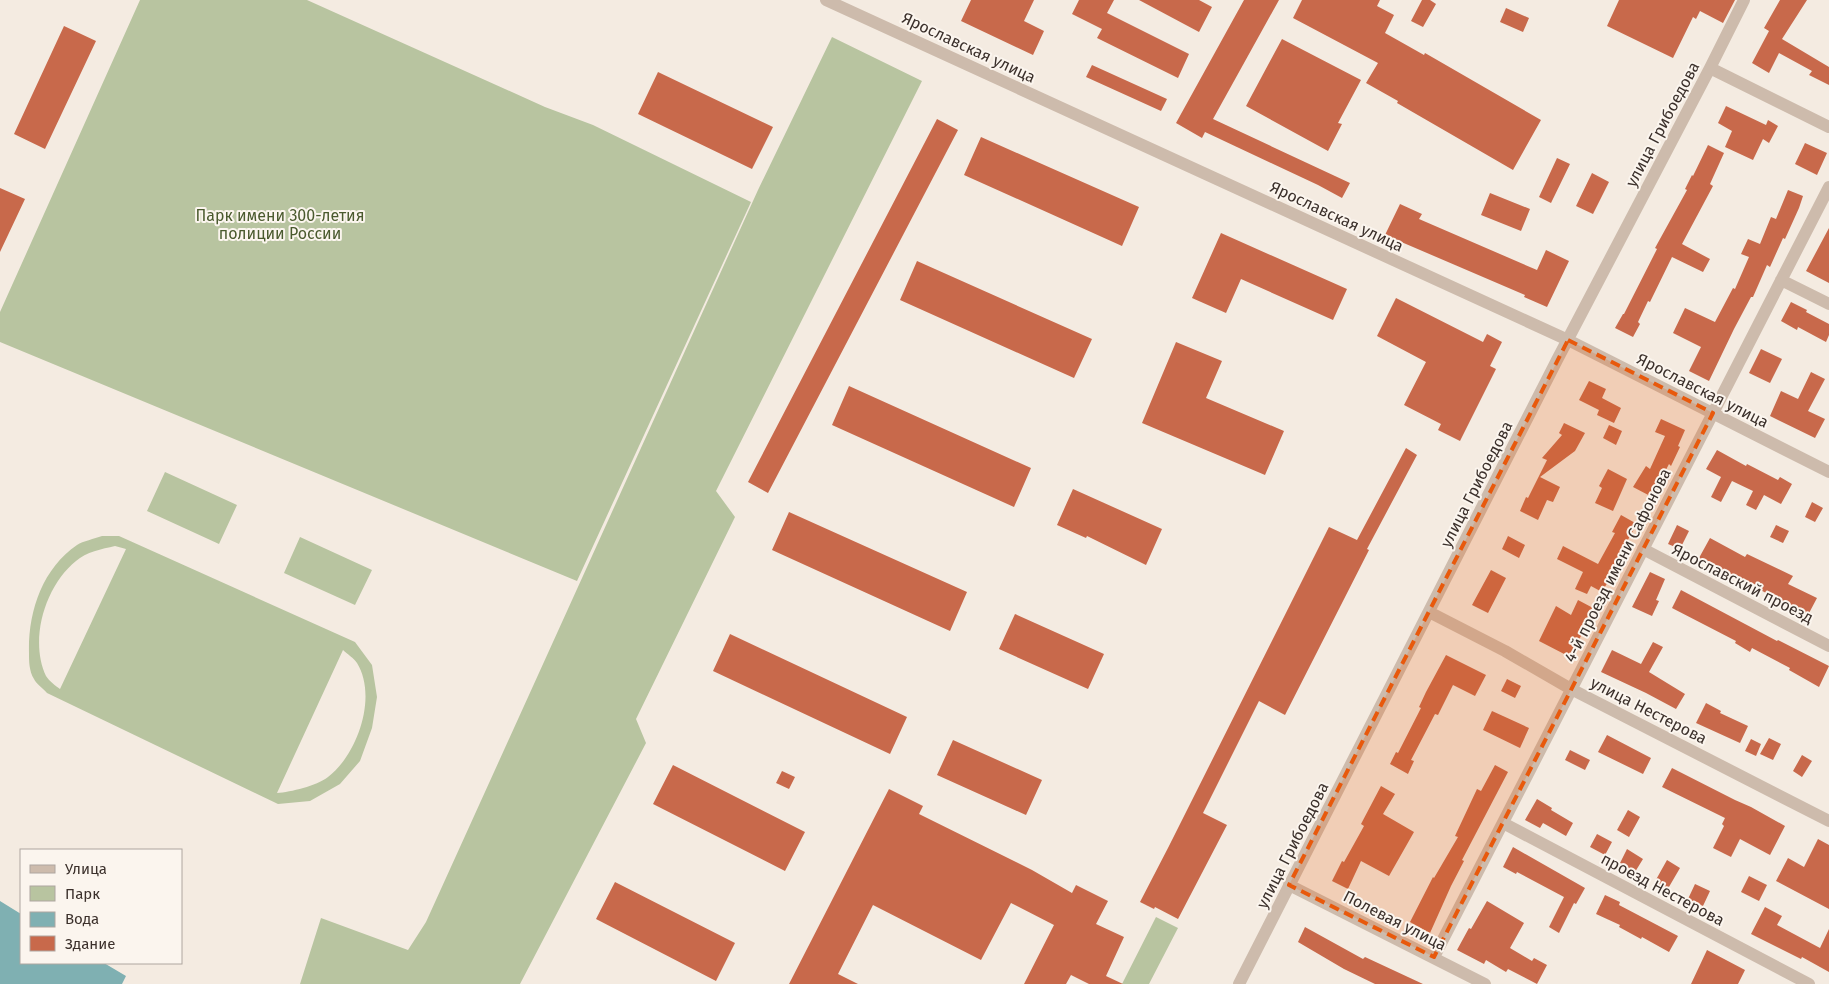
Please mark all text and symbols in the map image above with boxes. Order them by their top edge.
street label: Ярославская улица [899,8,1039,87]
street label: улица Грибоедова [1621,58,1703,190]
street label: Ярославская улица [1267,177,1407,256]
park label: Парк имени 300-летия полиции России [195,206,365,243]
street label: Ярославская улица [1634,349,1772,432]
street label: улица Грибоедова [1436,418,1516,550]
street label: 4-й проезд имени Сафонова [1560,465,1675,665]
street label: Ярославский проезд [1669,540,1817,627]
street label: улица Нестерова [1587,673,1710,748]
street label: улица Грибоедова [1252,779,1332,911]
legend [20,849,182,964]
street label: проезд Нестерова [1598,849,1728,930]
text: Улица [65,860,107,878]
text: Парк [65,885,100,903]
street label: Полевая улица [1340,886,1449,955]
text: Вода [65,910,99,928]
text: Здание [65,935,115,953]

